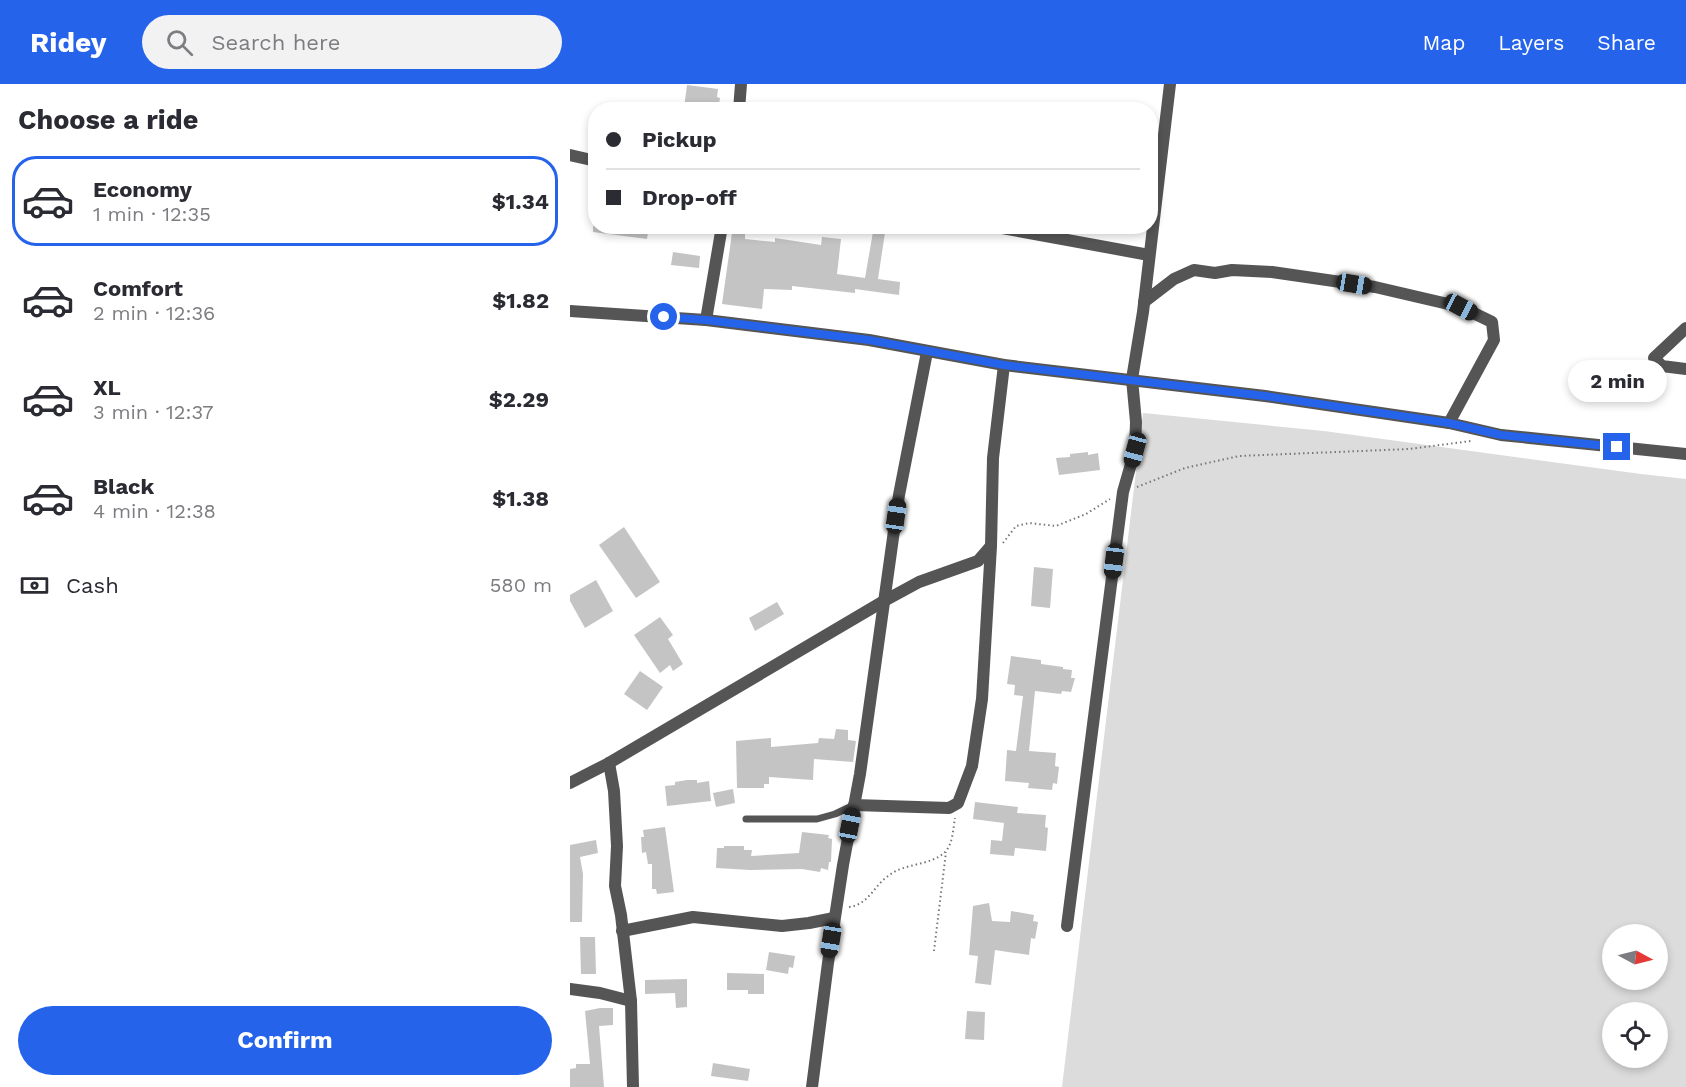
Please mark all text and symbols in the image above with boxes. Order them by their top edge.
search box [142,15,562,69]
text: Ridey [30,26,106,59]
icon: search [163,26,196,59]
text: Search here [211,30,340,55]
text: Map [1422,30,1465,55]
text: Layers [1498,30,1564,55]
text: Share [1597,30,1656,55]
text: Choose a ride [18,104,198,136]
text: Pickup [642,127,717,152]
icon: car [21,174,75,228]
text: Economy [93,177,192,202]
text: Drop-off [642,185,737,210]
text: $1.34 [492,189,549,214]
text: 1 min · 12:35 [93,202,211,226]
car [1335,272,1373,296]
icon: car [21,273,75,327]
text: Comfort [93,276,183,301]
text: $1.82 [492,288,549,313]
car [1441,291,1481,323]
text: 2 min · 12:36 [93,301,215,325]
route start [650,303,677,330]
callout: 2 min [1568,360,1666,402]
text: 2 min [1590,369,1645,393]
icon: car [21,372,75,426]
text: XL [93,375,121,400]
text: $2.29 [489,387,549,412]
text: 3 min · 12:37 [93,400,213,424]
car [1122,430,1148,470]
route end [1603,433,1630,460]
icon: car [21,471,75,525]
text: Black [93,474,154,499]
text: $1.38 [492,486,549,511]
car [885,497,907,535]
text: 4 min · 12:38 [93,499,216,523]
car [1103,542,1125,580]
icon: cash [18,569,51,602]
text: Cash [66,573,119,598]
text: 580 m [490,573,552,597]
car [838,806,862,844]
car [819,921,843,959]
north arrow [1602,924,1668,990]
map controls [1602,924,1668,1068]
button: locate [1602,1002,1668,1068]
button: Confirm [18,1006,552,1075]

